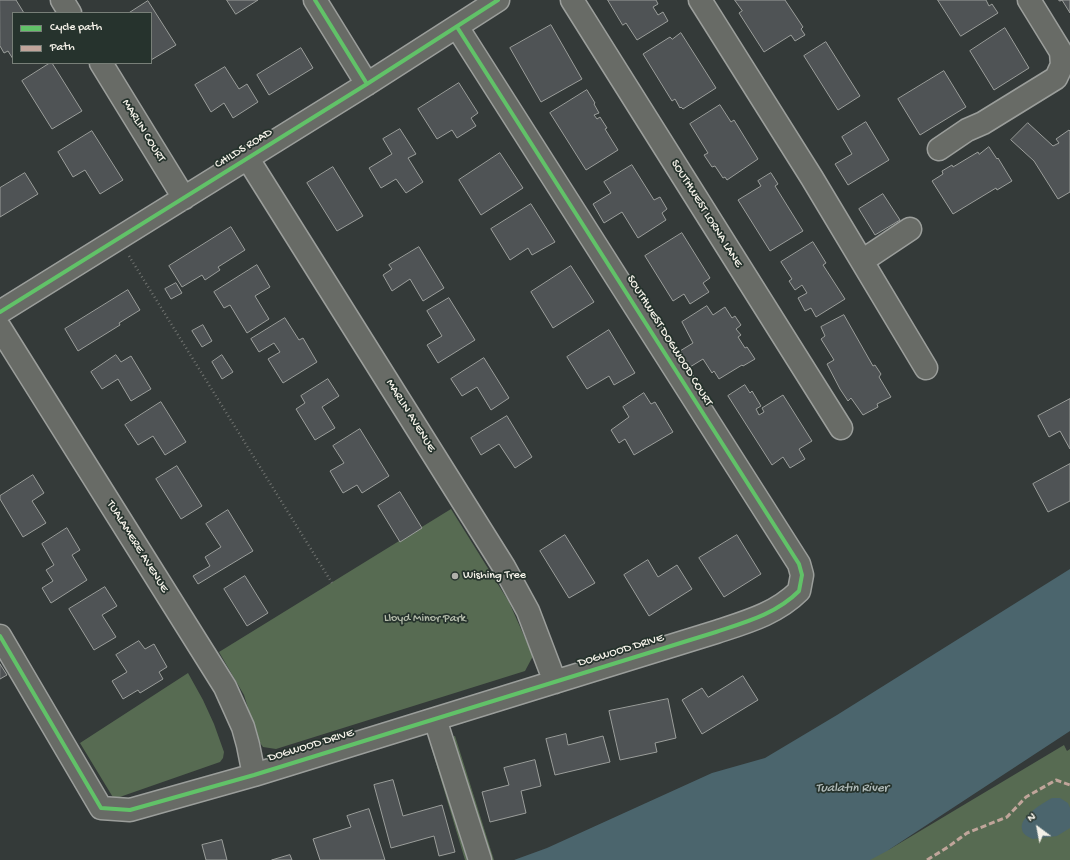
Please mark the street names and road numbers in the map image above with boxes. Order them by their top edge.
street label: MARLIN COURT [118,97,168,165]
street label: CHILDS ROAD [213,126,275,172]
street label: SOUTHWEST LORNA LANE [667,157,745,271]
street label: SOUTHWEST DOGWOOD COURT [623,273,715,409]
street label: MARLIN AVENUE [382,377,438,455]
street label: TUALAMERE AVENUE [103,498,171,596]
street label: DOGWOOD DRIVE [576,631,666,671]
street label: DOGWOOD DRIVE [266,726,356,766]

